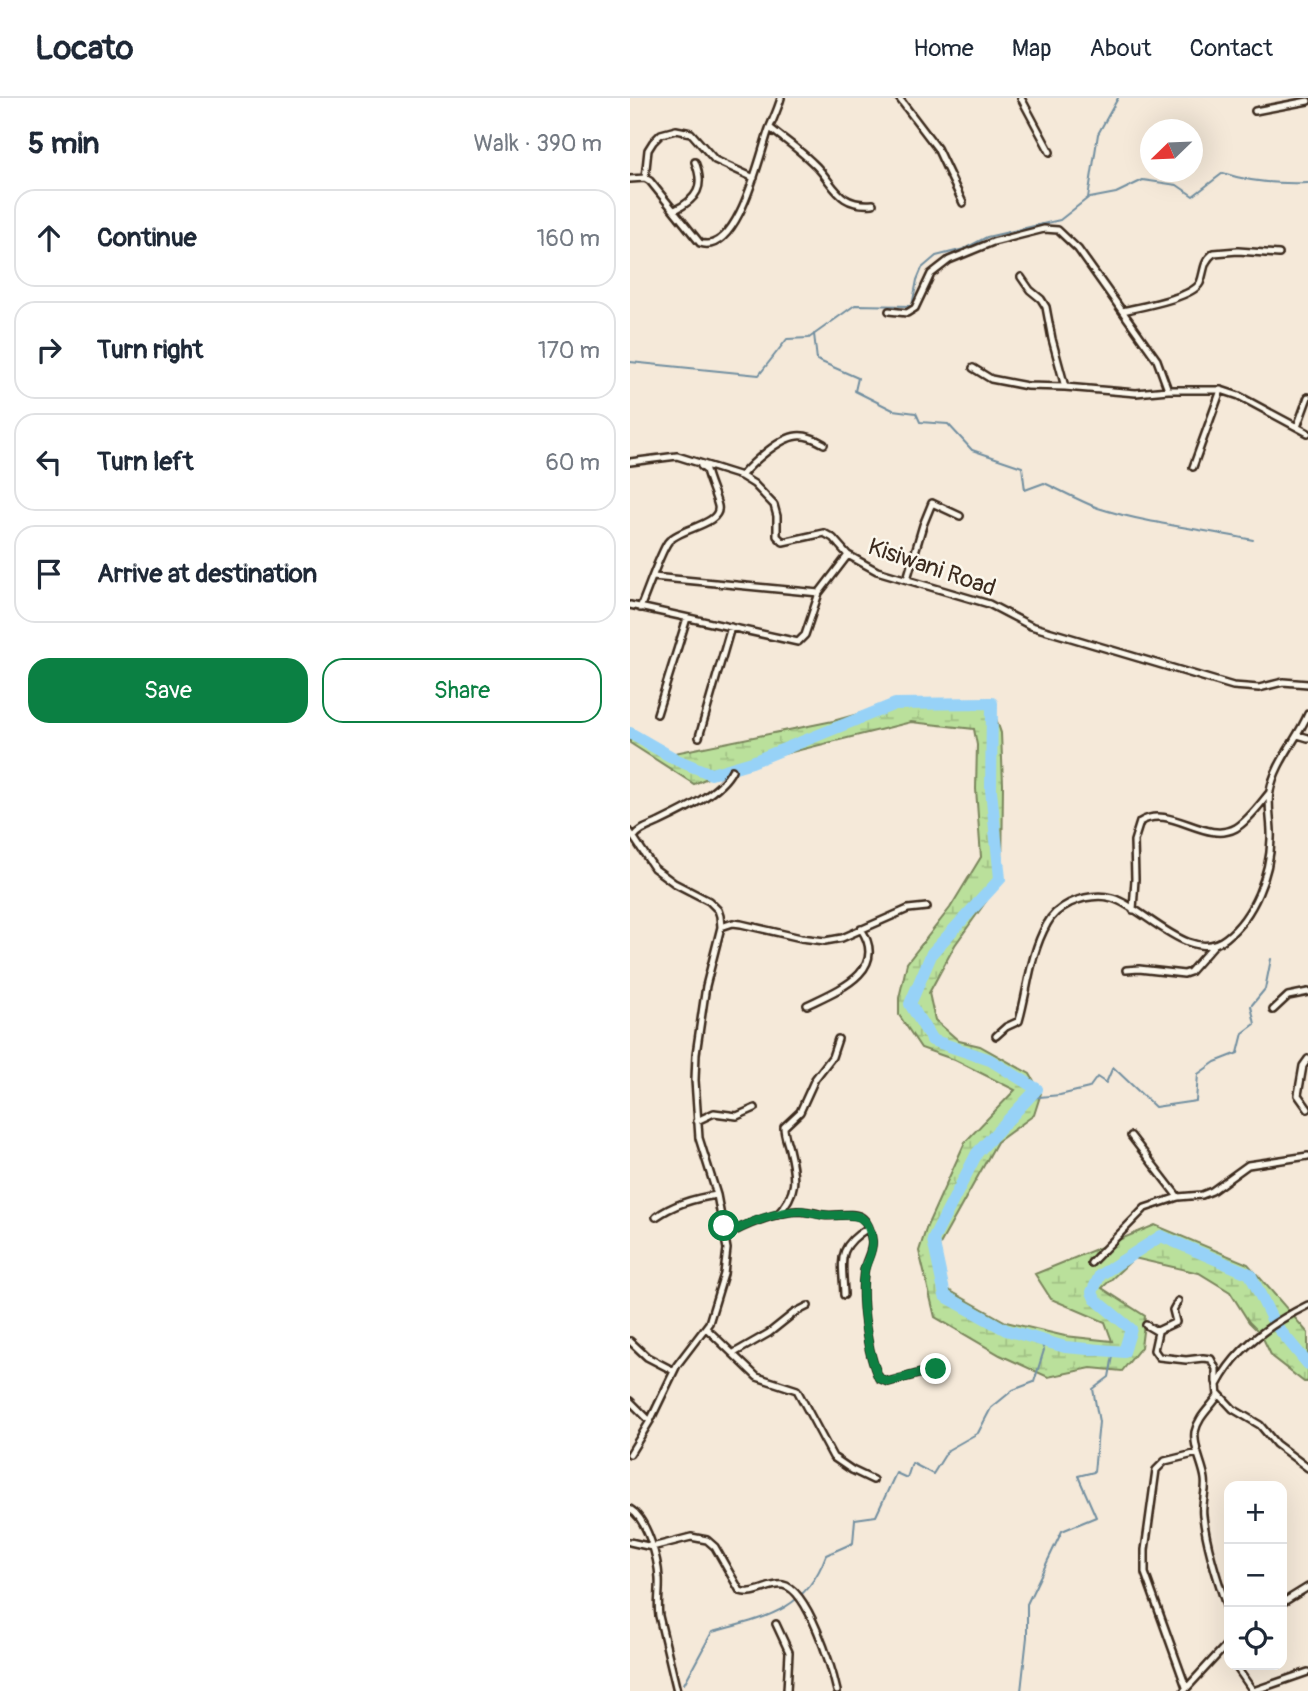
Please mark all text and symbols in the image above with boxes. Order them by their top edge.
text: Locato [35,28,133,69]
text: Home [913,34,974,63]
text: Map [1012,34,1052,63]
text: About [1090,34,1152,63]
text: Contact [1190,34,1273,63]
north arrow [1140,119,1203,182]
text: 5 min [28,125,99,162]
text: Walk · 390 m [473,129,602,158]
icon: ahead [30,219,68,257]
text: Continue [97,222,197,254]
text: 160 m [536,224,600,253]
icon: right [30,331,68,369]
text: Turn right [97,334,203,366]
text: 170 m [538,336,600,365]
icon: left [30,443,68,481]
text: Turn left [97,446,193,478]
text: 60 m [545,448,600,477]
street label: Kisiwani Road [864,532,1000,603]
icon: arrive [30,555,68,593]
text: Arrive at destination [97,558,317,590]
button: Save [28,658,308,723]
button: Share [322,658,602,723]
route start [708,1210,739,1241]
route end [920,1353,951,1384]
map controls [1224,1481,1287,1670]
button: + [1224,1481,1287,1544]
button: − [1224,1544,1287,1607]
button: locate [1224,1607,1287,1670]

